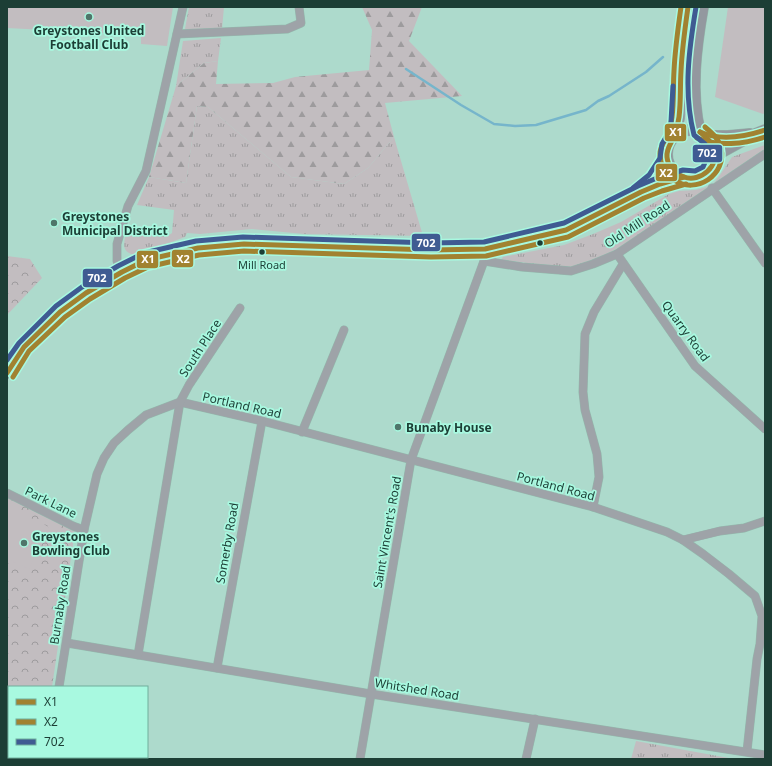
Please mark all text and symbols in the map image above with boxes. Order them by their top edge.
marker: Greystones United Football Club [84,12,94,22]
place label: Greystones United Football Club [34,22,144,53]
line badge: X1 [664,123,687,142]
text: X1 [669,124,683,139]
line badge: 702 [692,144,723,163]
text: 702 [698,145,716,160]
line badge: X2 [655,163,678,182]
text: X2 [659,165,673,180]
street label: Old Mill Road [601,196,673,252]
place label: Greystones Municipal District [62,208,168,239]
marker: Greystones Municipal District [49,218,59,228]
line badge: 702 [411,233,441,252]
text: 702 [417,235,435,250]
unlabelled marker [535,238,545,248]
marker: Mill Road [257,247,267,257]
line badge: X2 [171,249,194,268]
line badge: X1 [136,250,159,269]
text: X1 [141,251,155,266]
text: X2 [176,251,190,266]
place label: Mill Road [238,257,286,272]
line badge: 702 [82,268,113,288]
text: 702 [88,270,106,285]
street label: Quarry Road [658,297,714,365]
street label: South Place [175,316,225,380]
street label: Portland Road [201,388,283,422]
place label: Bunaby House [406,419,492,436]
marker: Bunaby House [393,422,403,432]
street label: Portland Road [515,467,597,505]
street label: Saint Vincent's Road [369,475,405,589]
street label: Park Lane [22,482,80,522]
street label: Somerby Road [212,501,242,585]
place label: Greystones Bowling Club [32,528,110,559]
marker: Greystones Bowling Club [19,538,29,548]
street label: Burnaby Road [45,564,75,646]
street label: Whitshed Road [374,674,460,704]
legend [8,686,148,758]
text: X1 [44,693,58,710]
text: X2 [44,713,58,730]
text: 702 [44,733,65,750]

